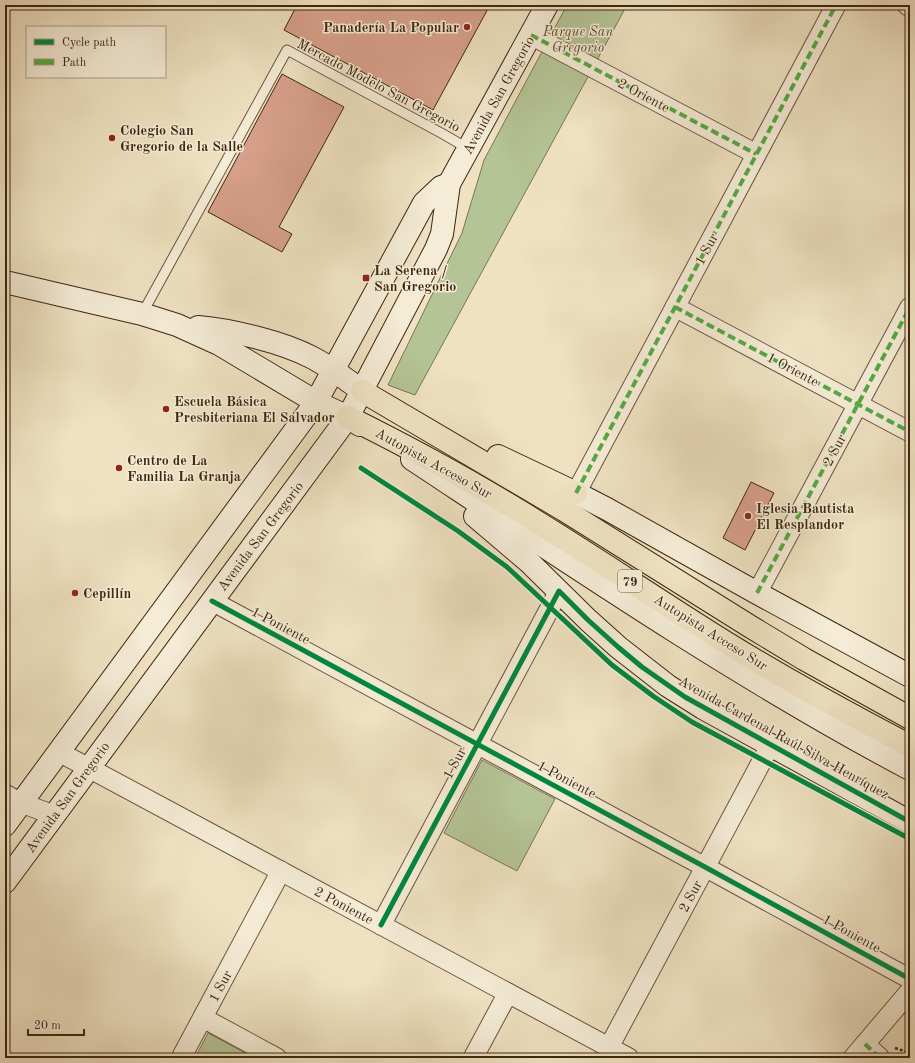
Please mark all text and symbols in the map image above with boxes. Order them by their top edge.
place label: Panadería La Popular [323,21,459,35]
marker: Panadería La Popular [462,22,472,32]
park label: Parque San Gregorio [542,25,613,56]
legend [26,26,166,78]
street label: Avenida San Gregorio [461,34,537,157]
text: Cycle path [62,37,117,49]
street label: Mercado Modelo San Gregorio [295,37,462,135]
text: Path [62,57,87,69]
street label: 2 Oriente [615,76,672,115]
place label: Colegio San Gregorio de la Salle [120,124,243,154]
marker: Colegio San Gregorio de la Salle [107,133,117,143]
street label: 1 Sur [693,231,721,268]
place label: La Serena / San Gregorio [374,264,456,294]
marker: La Serena / San Gregorio [361,273,371,283]
street label: 1 Oriente [764,350,821,389]
place label: Escuela Básica Presbiteriana El Salvador [174,395,335,425]
marker: Escuela Básica Presbiteriana El Salvador [161,404,171,414]
street label: Autopista Acceso Sur [373,426,494,502]
street label: 2 Sur [821,432,849,469]
place label: Centro de La Familia La Granja [127,454,241,484]
marker: Centro de La Familia La Granja [114,463,124,473]
street label: Avenida San Gregorio [215,479,306,594]
place label: Iglesia Bautista El Resplandor [756,502,854,532]
marker: Iglesia Bautista El Resplandor [743,511,753,521]
road number: 79 [618,570,642,592]
place label: Cepillín [83,587,131,601]
marker: Cepillín [70,588,80,598]
street label: Autopista Acceso Sur [651,592,770,674]
street label: 1 Poniente [249,605,312,647]
street label: Avenida Cardenal Raúl Silva Henríquez [676,674,891,802]
street label: Avenida San Gregorio [23,740,113,855]
street label: 1 Sur [441,745,469,782]
street label: 1 Poniente [535,759,598,801]
street label: 2 Sur [677,878,705,915]
street label: 2 Poniente [312,885,375,927]
street label: 1 Poniente [820,912,883,956]
street label: 1 Sur [207,968,235,1005]
scale bar [28,1011,84,1037]
text: 20 m [34,1020,61,1032]

